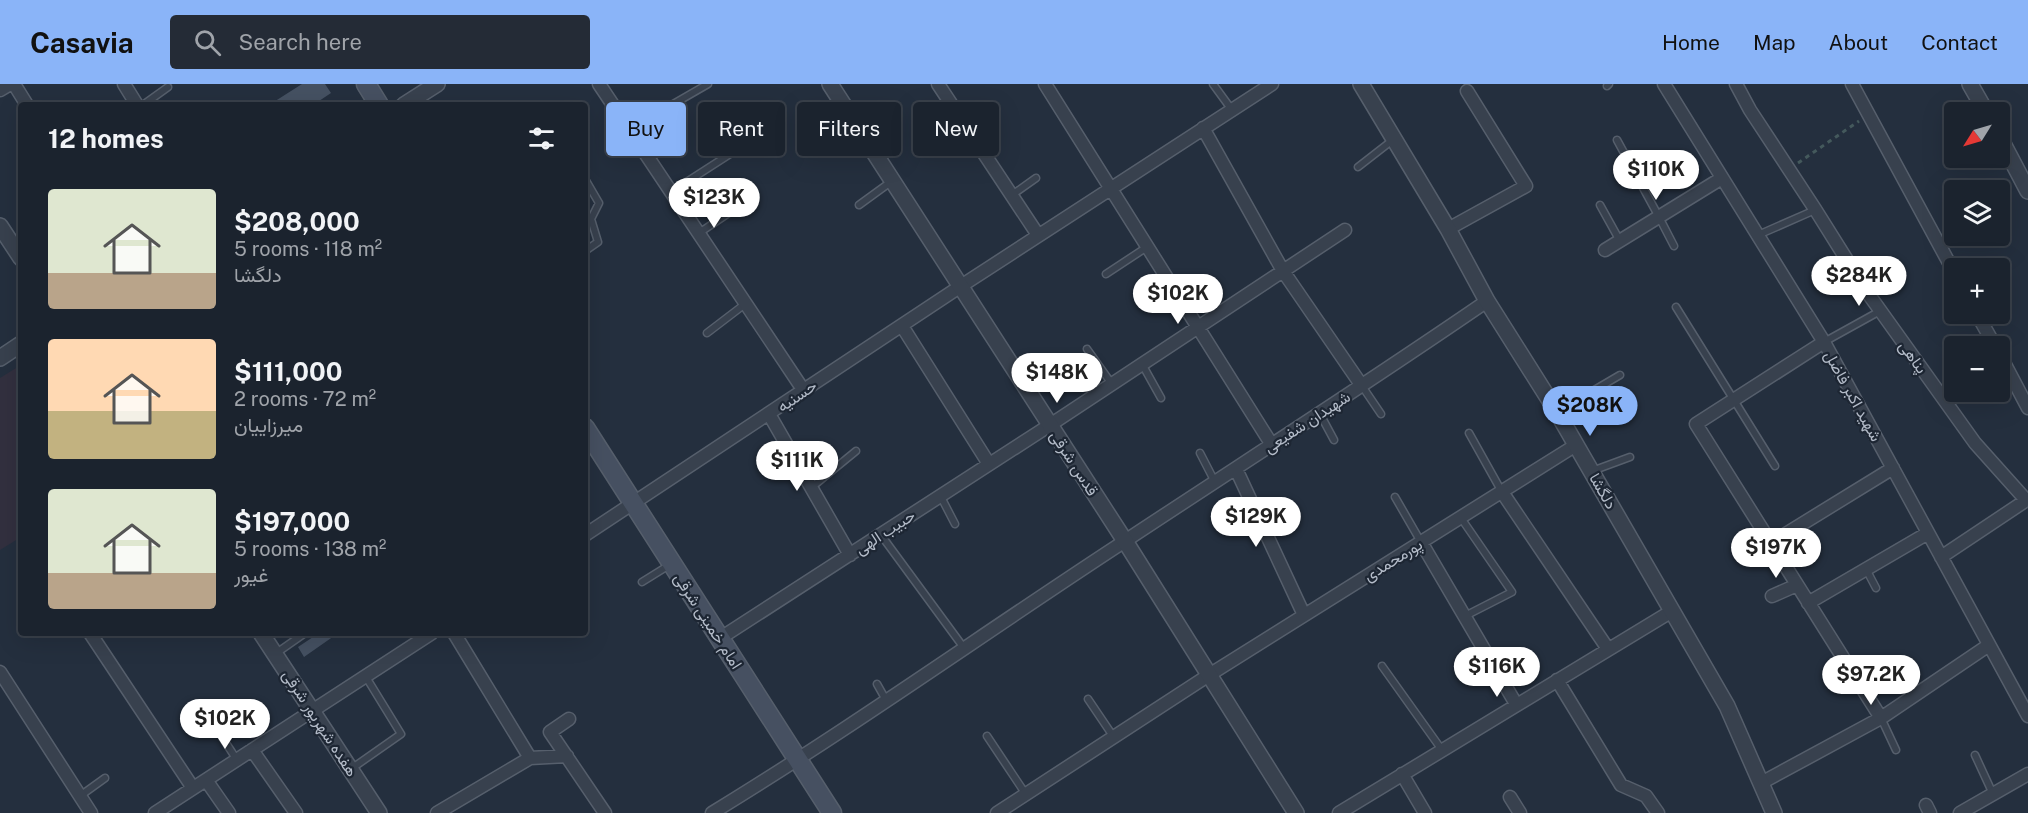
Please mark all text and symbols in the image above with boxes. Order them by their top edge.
search box [170,15,590,69]
text: Casavia [30,26,134,59]
icon: search [191,26,224,59]
text: Search here [239,29,362,55]
text: Home [1662,30,1720,55]
text: Map [1753,30,1796,55]
text: About [1829,30,1888,55]
text: Contact [1921,30,1998,55]
chip: Buy [606,102,686,156]
chip: Rent [698,102,785,156]
chip: Filters [797,102,901,156]
chip: New [913,102,999,156]
north arrow [1944,102,2010,168]
map controls [1944,102,2010,402]
icon: filters [525,122,558,155]
text: 12 homes [48,123,164,154]
pin: $110K [1614,150,1698,201]
text: $110K [1627,157,1685,181]
pin: $123K [672,178,756,229]
button: layers [1944,180,2010,246]
text: $123K [683,185,745,209]
text: $208,000 [234,206,360,237]
icon: home [96,213,168,285]
text: 5 rooms · 118 m² [234,237,382,261]
pin: $284K [1817,256,1901,307]
button: + [1944,258,2010,324]
text: دلگشا [234,263,282,287]
text: $284K [1825,263,1893,287]
pin: $102K [1136,274,1220,325]
text: $102K [1147,281,1209,305]
button: − [1944,336,2010,402]
street label: پناهی [1893,337,1931,378]
street label: شهید اکبر فاضل [1819,347,1886,445]
pin: $148K [1015,353,1099,404]
text: $111,000 [234,356,342,387]
text: $148K [1025,360,1089,384]
icon: home [96,363,168,435]
street label: حسنیه [774,376,821,416]
pin: $208K [1548,386,1632,437]
text: 2 rooms · 72 m² [234,387,376,411]
street label: شهیدان شفیعی [1260,387,1354,458]
text: $208K [1557,393,1623,417]
text: میرزاییان [234,413,303,437]
street label: قدس شرقی [1045,427,1102,500]
pin: $111K [755,441,839,492]
text: $111K [770,448,824,472]
street label: دلگشا [1585,470,1621,512]
pin: $129K [1214,497,1298,548]
text: $129K [1225,504,1287,528]
street label: حبیب الهی [851,505,920,559]
text: $197,000 [234,506,350,537]
icon: home [96,513,168,585]
pin: $197K [1734,528,1818,579]
street label: پورمحمدی [1360,534,1427,587]
text: $197K [1745,535,1807,559]
text: 5 rooms · 138 m² [234,537,386,561]
text: غیور [234,563,269,587]
street label: امام خمینی شرقی [669,569,746,673]
pin: $116K [1455,647,1539,698]
text: $116K [1468,654,1526,678]
pin: $97.2K [1822,655,1920,706]
text: $97.2K [1836,662,1906,686]
street label: هفده شهریور شرقی [278,666,362,780]
pin: $102K [183,699,267,750]
text: $102K [194,706,256,730]

